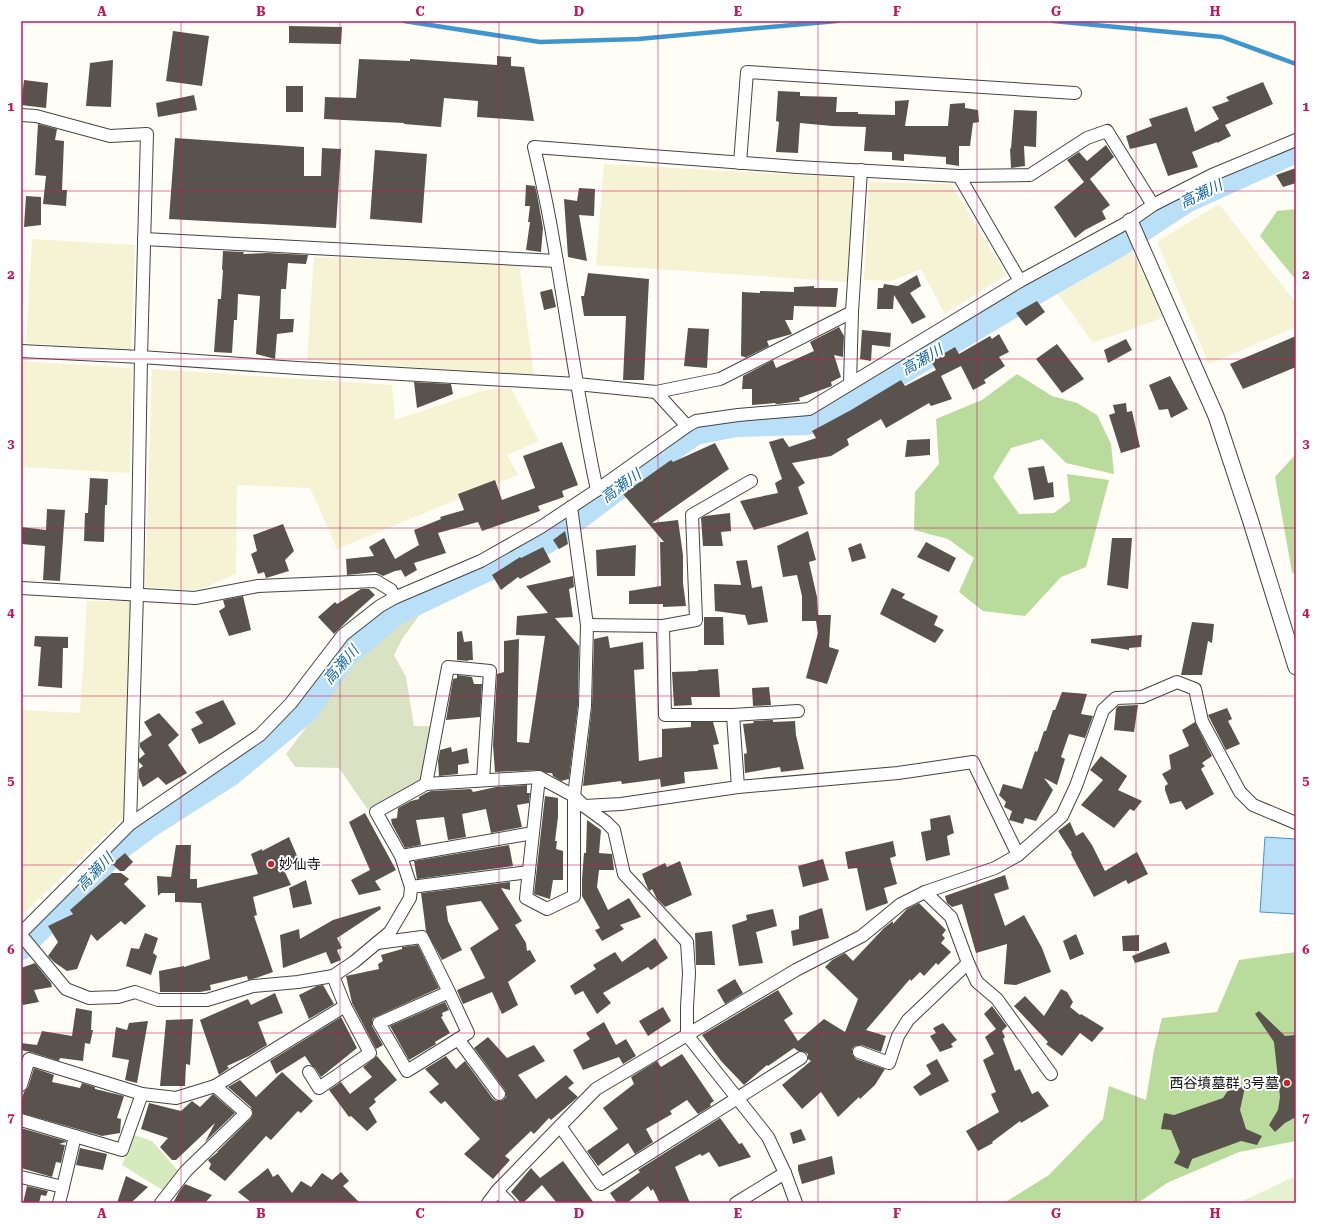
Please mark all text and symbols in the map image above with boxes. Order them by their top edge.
text: A [97,4,107,19]
text: B [256,4,266,19]
text: C [415,4,425,19]
text: D [574,4,584,19]
text: E [734,4,742,19]
text: F [893,4,901,19]
text: G [1051,4,1061,19]
text: H [1210,4,1221,19]
text: 1 [7,99,15,114]
text: 1 [1302,99,1310,114]
water label: 高瀬川 [1177,175,1227,212]
text: 2 [7,267,15,282]
text: 2 [1302,267,1310,282]
water label: 高瀬川 [898,340,948,379]
text: 3 [7,436,15,451]
text: 3 [1302,436,1310,451]
water label: 高瀬川 [598,464,646,507]
text: 4 [7,605,15,620]
text: 4 [1302,605,1310,620]
water label: 高瀬川 [319,641,364,688]
text: 5 [7,773,15,788]
text: 5 [1302,773,1310,788]
water label: 高瀬川 [73,848,118,894]
place label: 妙仙寺 [279,856,321,872]
marker: 妙仙寺 [266,859,276,869]
text: 6 [7,942,15,957]
text: 6 [1302,942,1310,957]
place label: 西谷墳墓群 3号墓 [1170,1075,1279,1091]
marker: 西谷墳墓群 3号墓 [1282,1078,1292,1088]
text: 7 [7,1110,15,1125]
text: 7 [1302,1110,1310,1125]
text: A [97,1206,107,1221]
text: B [256,1206,266,1221]
text: C [415,1206,425,1221]
text: D [574,1206,584,1221]
text: E [734,1206,742,1221]
text: F [893,1206,901,1221]
text: G [1051,1206,1061,1221]
text: H [1210,1206,1221,1221]

